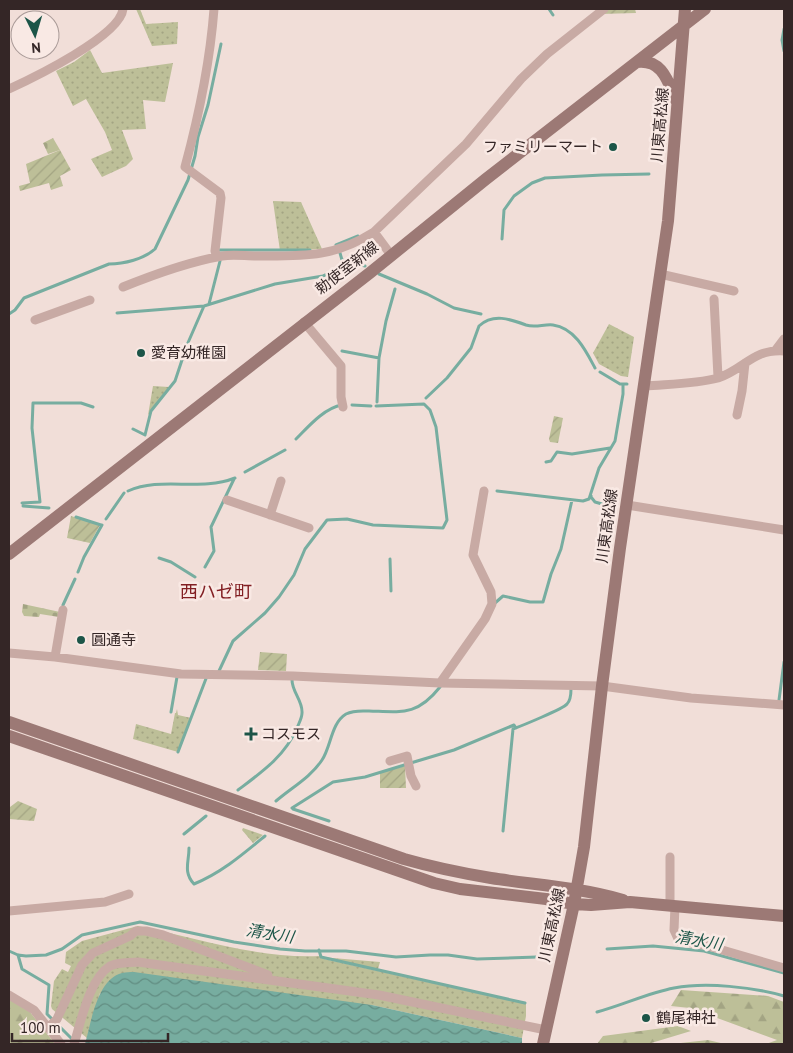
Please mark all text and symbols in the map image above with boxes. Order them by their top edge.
north arrow [10,10,60,60]
text: N [31,39,42,57]
street label: 川東高松線 [647,87,672,163]
place label: ファミリーマート [483,137,603,156]
marker: ファミリーマート [607,141,619,153]
street label: 勅使室新線 [311,237,382,298]
place label: 愛育幼稚園 [151,343,226,362]
marker: 愛育幼稚園 [135,347,147,359]
street label: 川東高松線 [592,487,621,564]
district label: 西ハゼ町 [180,580,252,603]
place label: 圓通寺 [91,630,136,649]
marker: 圓通寺 [75,634,87,646]
place label: コスモス [261,724,321,743]
marker: コスモス [245,728,257,740]
street label: 川東高松線 [534,886,569,964]
water label: 清水川 [245,919,297,947]
water label: 清水川 [674,926,726,954]
place label: 鶴尾神社 [656,1008,716,1027]
scale bar [12,1010,169,1042]
marker: 鶴尾神社 [640,1012,652,1024]
text: 100 m [20,1018,61,1037]

